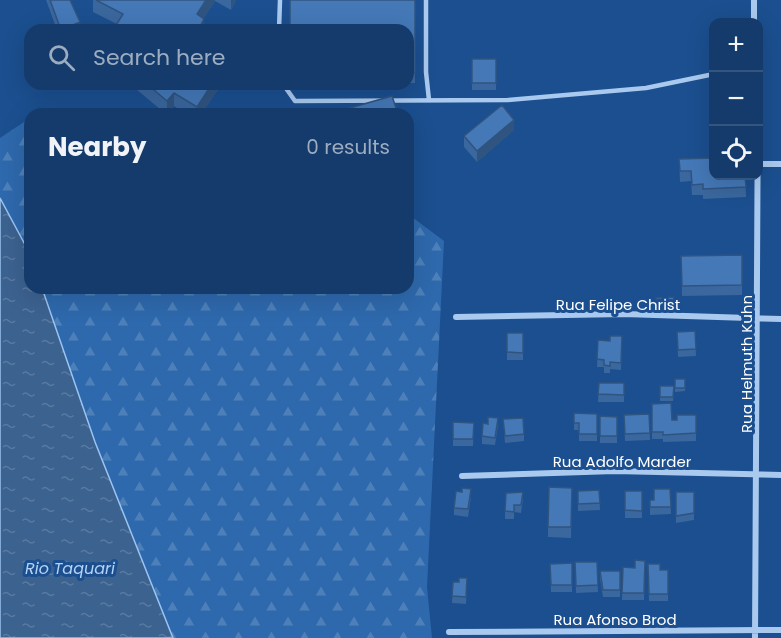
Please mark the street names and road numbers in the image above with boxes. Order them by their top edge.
street label: Rua Felipe Christ [556,294,680,315]
street label: Rua Helmuth Kuhn [736,295,757,433]
street label: Rua Adolfo Marder [553,451,692,472]
street label: Rua Afonso Brod [553,609,677,630]

